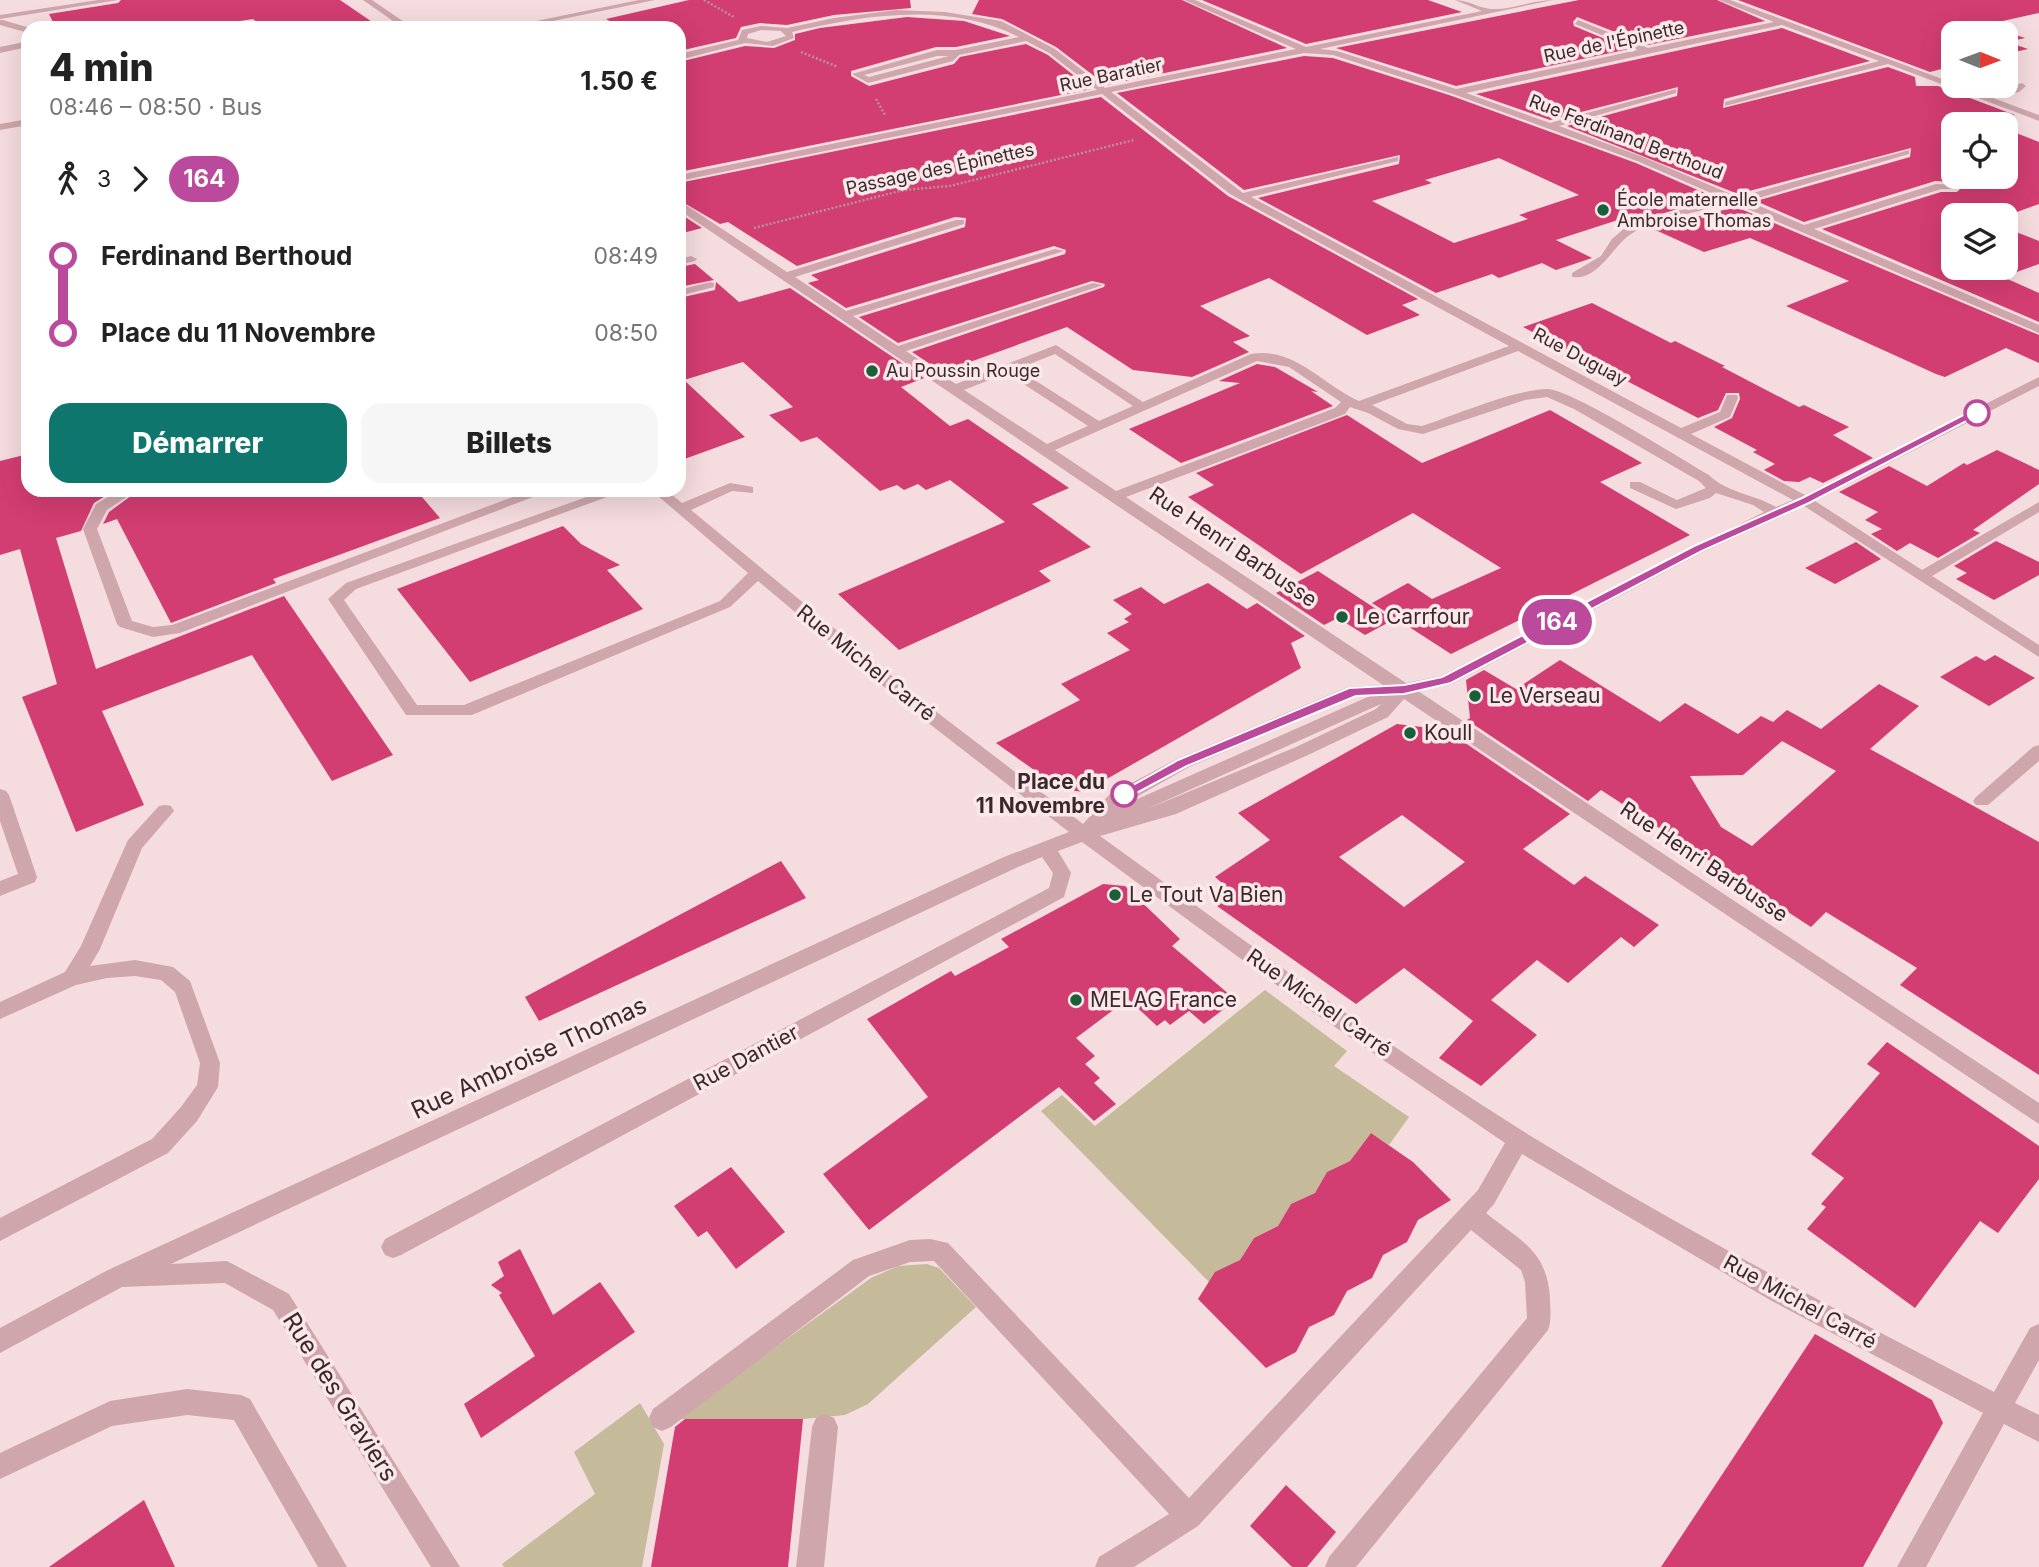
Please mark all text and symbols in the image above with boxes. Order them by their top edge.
street label: Rue de l'Épinette [1542,15,1686,67]
north arrow [1941,21,2018,98]
map controls [1941,21,2018,280]
text: 4 min [49,44,154,90]
street label: Rue Baratier [1058,53,1164,96]
text: 1.50 € [580,65,658,96]
street label: Rue Ferdinand Berthoud [1526,90,1726,183]
text: 08:46 – 08:50 · Bus [49,93,262,121]
button: locate [1941,112,2018,189]
street label: Passage des Épinettes [844,137,1036,199]
icon: walk [49,160,87,198]
icon: forward [121,160,159,198]
text: 164 [183,164,225,193]
text: 3 [97,165,111,193]
place label: École maternelle Ambroise Thomas [1617,188,1771,231]
marker: École maternelle Ambroise Thomas [1595,202,1611,218]
button: layers [1941,203,2018,280]
text: Ferdinand Berthoud [101,240,352,271]
text: 08:49 [594,242,658,270]
text: Place du 11 Novembre [101,317,376,348]
text: 08:50 [594,319,658,347]
street label: Rue Duguay [1530,323,1631,390]
place label: Au Poussin Rouge [886,360,1040,381]
marker: Au Poussin Rouge [864,363,880,379]
unlabelled marker [1964,400,1990,426]
button: Démarrer [49,403,347,483]
button: Billets [361,403,658,483]
street label: Rue Henri Barbusse [1145,481,1322,612]
street label: Rue Michel Carré [792,599,941,726]
line badge: 164 [1517,599,1597,645]
place label: Le Carrfour [1356,604,1470,629]
text: 164 [1536,607,1578,636]
marker: Le Carrfour [1334,609,1350,625]
place label: Le Verseau [1489,683,1600,708]
marker: Le Verseau [1467,688,1483,704]
place label: Koull [1424,720,1472,745]
marker: Koull [1402,725,1418,741]
place label: Place du 11 Novembre [976,769,1105,818]
marker: Place du 11 Novembre [1111,781,1137,807]
street label: Rue Henri Barbusse [1616,796,1793,927]
place label: Le Tout Va Bien [1129,882,1283,907]
marker: Le Tout Va Bien [1107,887,1123,903]
street label: Rue Michel Carré [1242,943,1396,1062]
place label: MELAG France [1090,987,1237,1012]
street label: Rue Ambroise Thomas [407,990,651,1125]
marker: MELAG France [1068,992,1084,1008]
street label: Rue Dantier [689,1019,803,1096]
street label: Rue Michel Carré [1719,1249,1881,1354]
street label: Rue des Graviers [277,1307,404,1486]

